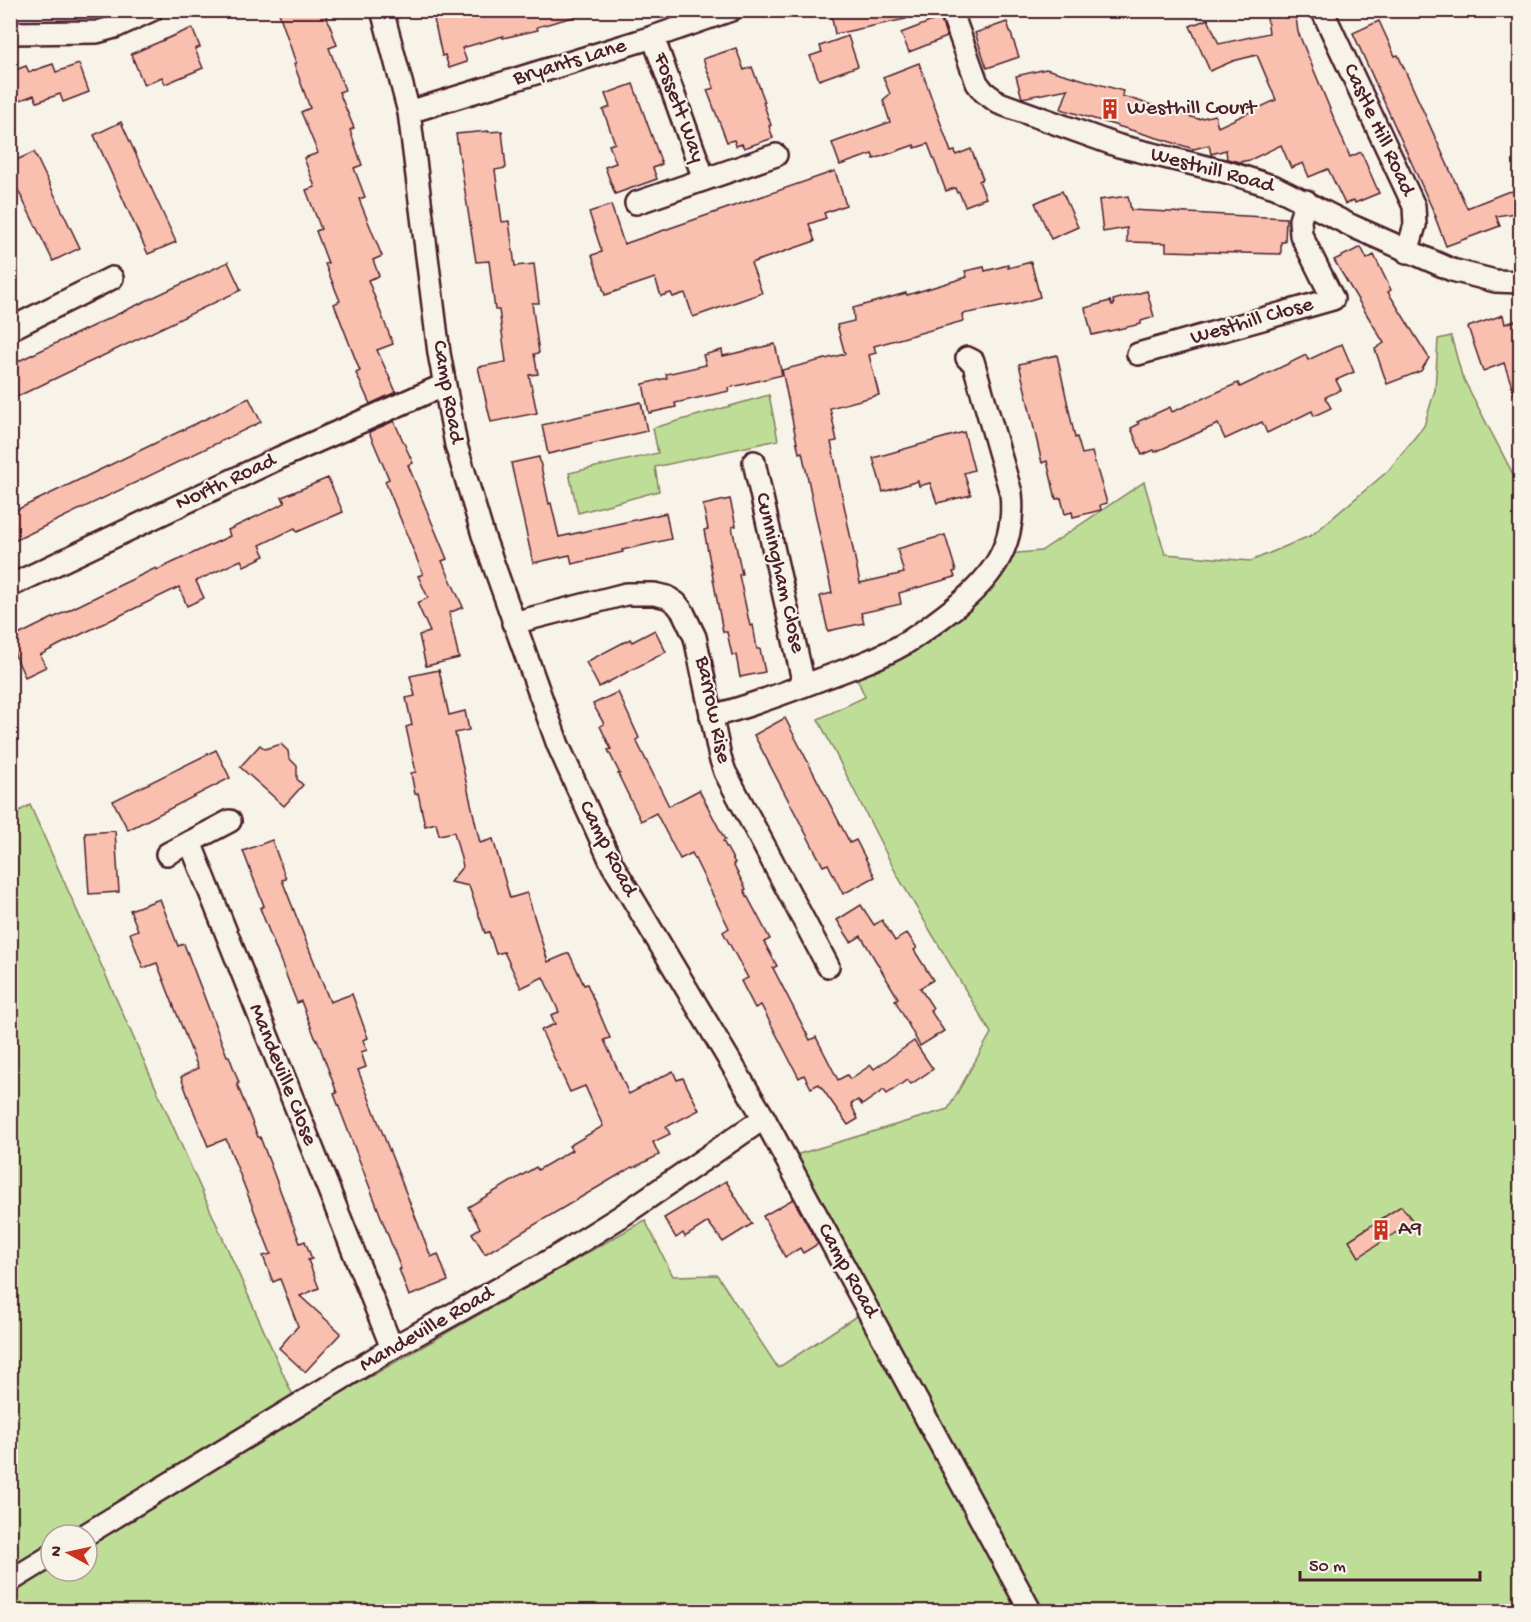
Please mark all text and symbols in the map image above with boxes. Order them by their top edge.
street label: Bryants Lane [509,33,630,93]
street label: Fossett Way [646,49,710,167]
street label: Castle Hill Road [1336,60,1421,202]
place label: Westhill Court [1127,96,1258,122]
building icon: Westhill Court [1098,97,1122,121]
street label: Westhill Road [1147,142,1279,200]
street label: Westhill Close [1188,292,1317,352]
street label: Camp Road [425,339,469,447]
street label: North Road [172,448,282,518]
street label: Cunningham Close [748,490,810,656]
street label: Barrow Rise [688,653,736,766]
street label: Camp Road [572,797,643,903]
street label: Mandeville Close [242,1000,322,1150]
place label: A9 [1398,1217,1422,1243]
building icon: A9 [1369,1218,1393,1242]
street label: Camp Road [810,1219,885,1325]
street label: Mandeville Road [355,1280,501,1379]
north arrow [39,1523,99,1583]
text: N [47,1544,68,1558]
scale bar [1300,1544,1480,1582]
text: 50 m [1309,1557,1346,1578]

